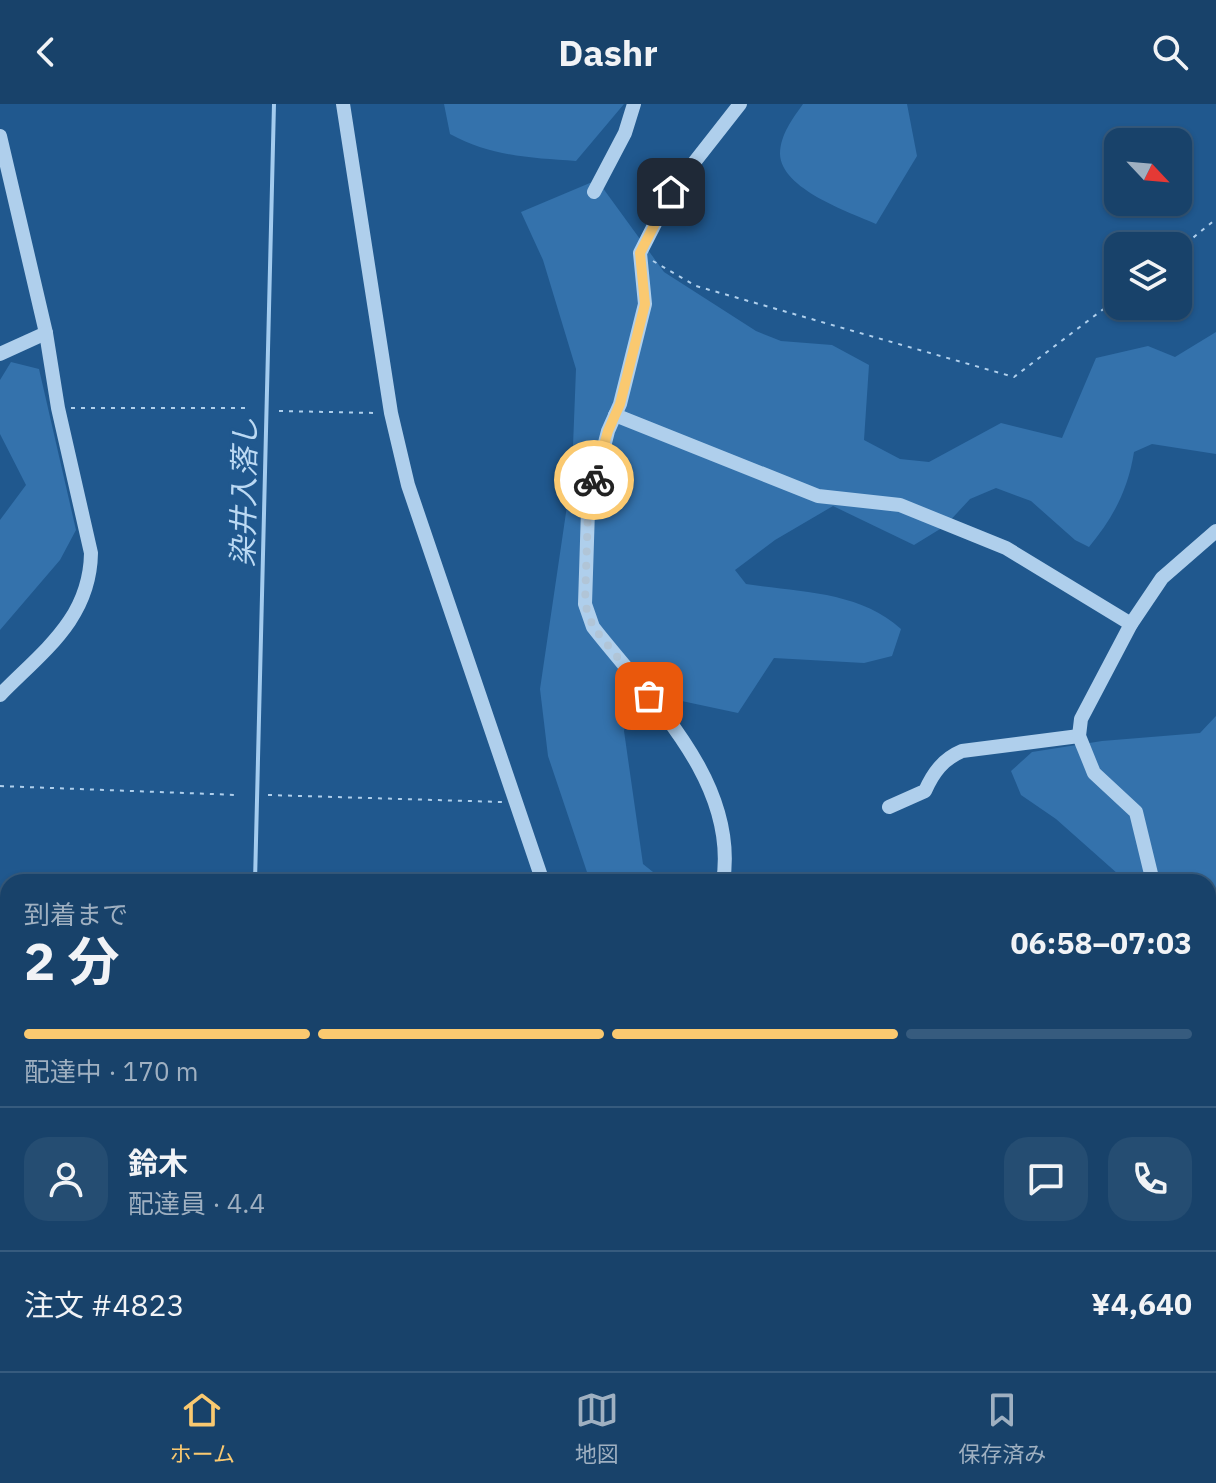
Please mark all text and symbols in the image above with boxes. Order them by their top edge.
text: Dashr [558,29,658,76]
icon: back [24,30,68,74]
icon: search [1148,30,1192,74]
north arrow [1104,128,1192,216]
map controls [1104,128,1192,320]
pin [637,158,705,226]
icon: home [649,170,693,214]
button: layers [1104,232,1192,320]
water label: 染井入落し [222,417,264,567]
courier [554,440,634,520]
icon: bike [572,458,616,502]
pin [615,662,683,730]
icon: bag [627,674,671,718]
text: 到着まで [24,897,128,931]
text: 06:58–07:03 [1011,923,1192,962]
text: 2 分 [24,927,119,994]
text: 配達中 · 170 m [24,1054,198,1088]
button: person [24,1137,108,1221]
button: chat [1004,1137,1088,1221]
button: phone [1108,1137,1192,1221]
text: 鈴木 [128,1143,188,1182]
text: 配達員 · 4.4 [128,1186,265,1220]
text: ¥4,640 [1091,1284,1192,1323]
text: 注文 #4823 [24,1285,184,1324]
tab: ホーム [170,1388,235,1468]
tab: 地図 [575,1388,619,1468]
tab: 保存済み [958,1388,1046,1468]

